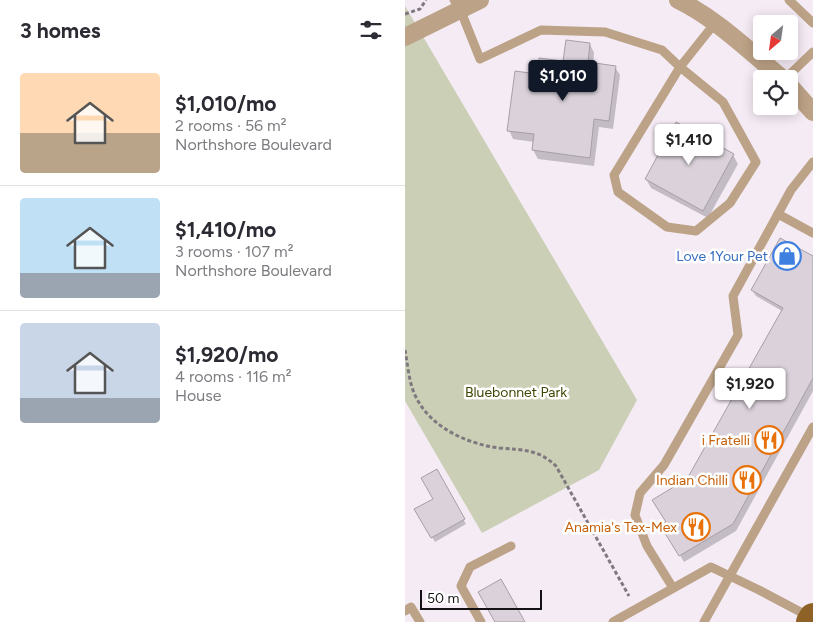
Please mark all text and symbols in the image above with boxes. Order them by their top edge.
north arrow [753,15,797,60]
map controls [753,15,798,115]
icon: filters [357,16,385,44]
text: 3 homes [20,18,101,43]
pin: $1,010 [522,59,604,102]
text: $1,010 [539,66,587,85]
button: locate [753,70,798,115]
text: $1,010/mo [175,91,277,116]
icon: home [60,93,120,153]
text: 2 rooms · 56 m² [175,116,287,135]
pin: $1,410 [648,124,730,166]
text: $1,410 [666,130,712,149]
text: Northshore Boulevard [175,135,332,154]
text: $1,410/mo [175,217,276,242]
icon: home [60,218,120,278]
shop icon: Love 1Your Pet [772,241,802,271]
text: 3 rooms · 107 m² [175,242,293,261]
place label: Love 1Your Pet [676,248,768,265]
text: Northshore Boulevard [175,261,332,280]
text: $1,920/mo [175,342,278,367]
icon: home [60,343,120,403]
text: 4 rooms · 116 m² [175,367,292,386]
pin: $1,920 [709,368,791,410]
text: $1,920 [726,374,774,393]
park label: Bluebonnet Park [465,384,567,401]
text: House [175,386,221,405]
restaurant icon: i Fratelli [754,425,784,455]
place label: i Fratelli [702,432,750,449]
restaurant icon: Indian Chilli [732,465,762,495]
place label: Indian Chilli [656,472,728,489]
restaurant icon: Anamia's Tex-Mex [681,512,711,542]
place label: Anamia's Tex-Mex [564,519,677,536]
scale bar [420,587,543,610]
text: 50 m [427,590,459,607]

